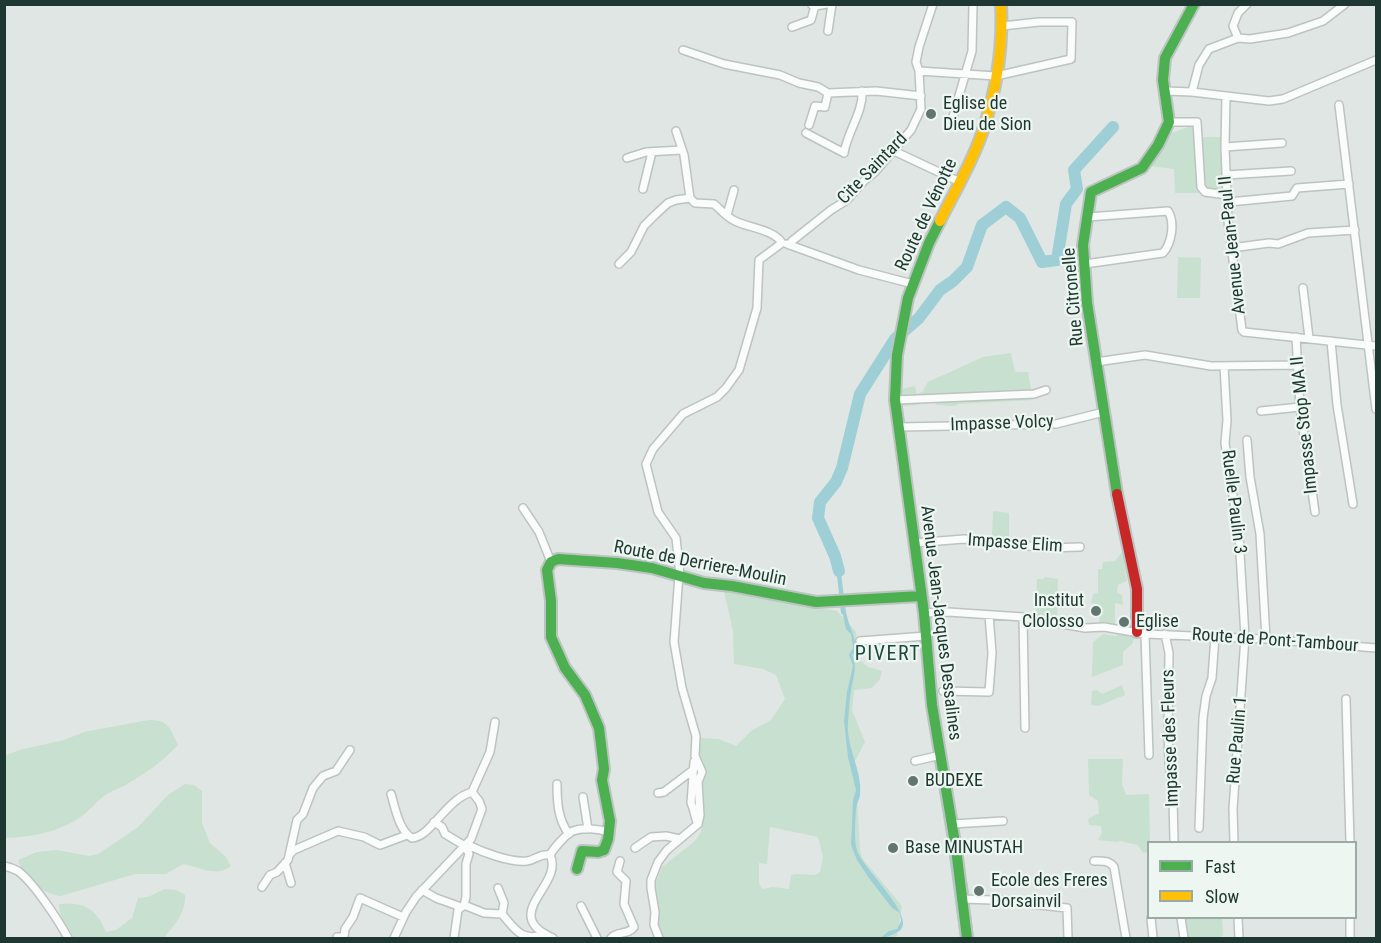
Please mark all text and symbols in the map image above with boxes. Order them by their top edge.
place label: Eglise de Dieu de Sion [943,93,1031,136]
marker: Eglise de Dieu de Sion [924,107,938,121]
street label: Cite Saintard [834,129,912,209]
street label: Route de Vénotte [892,155,962,275]
street label: Avenue Jean-Paul II [1215,175,1251,315]
street label: Rue Citronelle [1059,247,1089,347]
street label: Impasse Stop MA II [1287,355,1323,495]
street label: Impasse Volcy [950,411,1054,437]
street label: Ruelle Paulin 3 [1216,449,1250,555]
street label: Avenue Jean-Jacques Dessalines [915,504,965,742]
street label: Impasse Elim [967,530,1063,558]
street label: Route de Derriere-Moulin [612,537,788,591]
place label: Institut Clolosso [1022,590,1084,632]
marker: Institut Clolosso [1089,604,1103,618]
place label: Eglise [1136,611,1179,633]
marker: Eglise [1117,615,1131,629]
street label: Route de Pont-Tambour [1191,624,1359,658]
district label: PIVERT [855,643,921,667]
street label: Impasse des Fleurs [1158,669,1184,807]
street label: Rue Paulin 1 [1223,695,1253,785]
place label: BUDEXE [925,770,983,792]
marker: BUDEXE [906,774,920,788]
place label: Base MINUSTAH [905,837,1023,859]
marker: Base MINUSTAH [886,841,900,855]
legend [1147,841,1357,919]
text: Fast [1205,856,1236,877]
place label: Ecole des Freres Dorsainvil [991,870,1108,912]
marker: Ecole des Freres Dorsainvil [972,884,986,898]
text: Slow [1205,886,1239,907]

